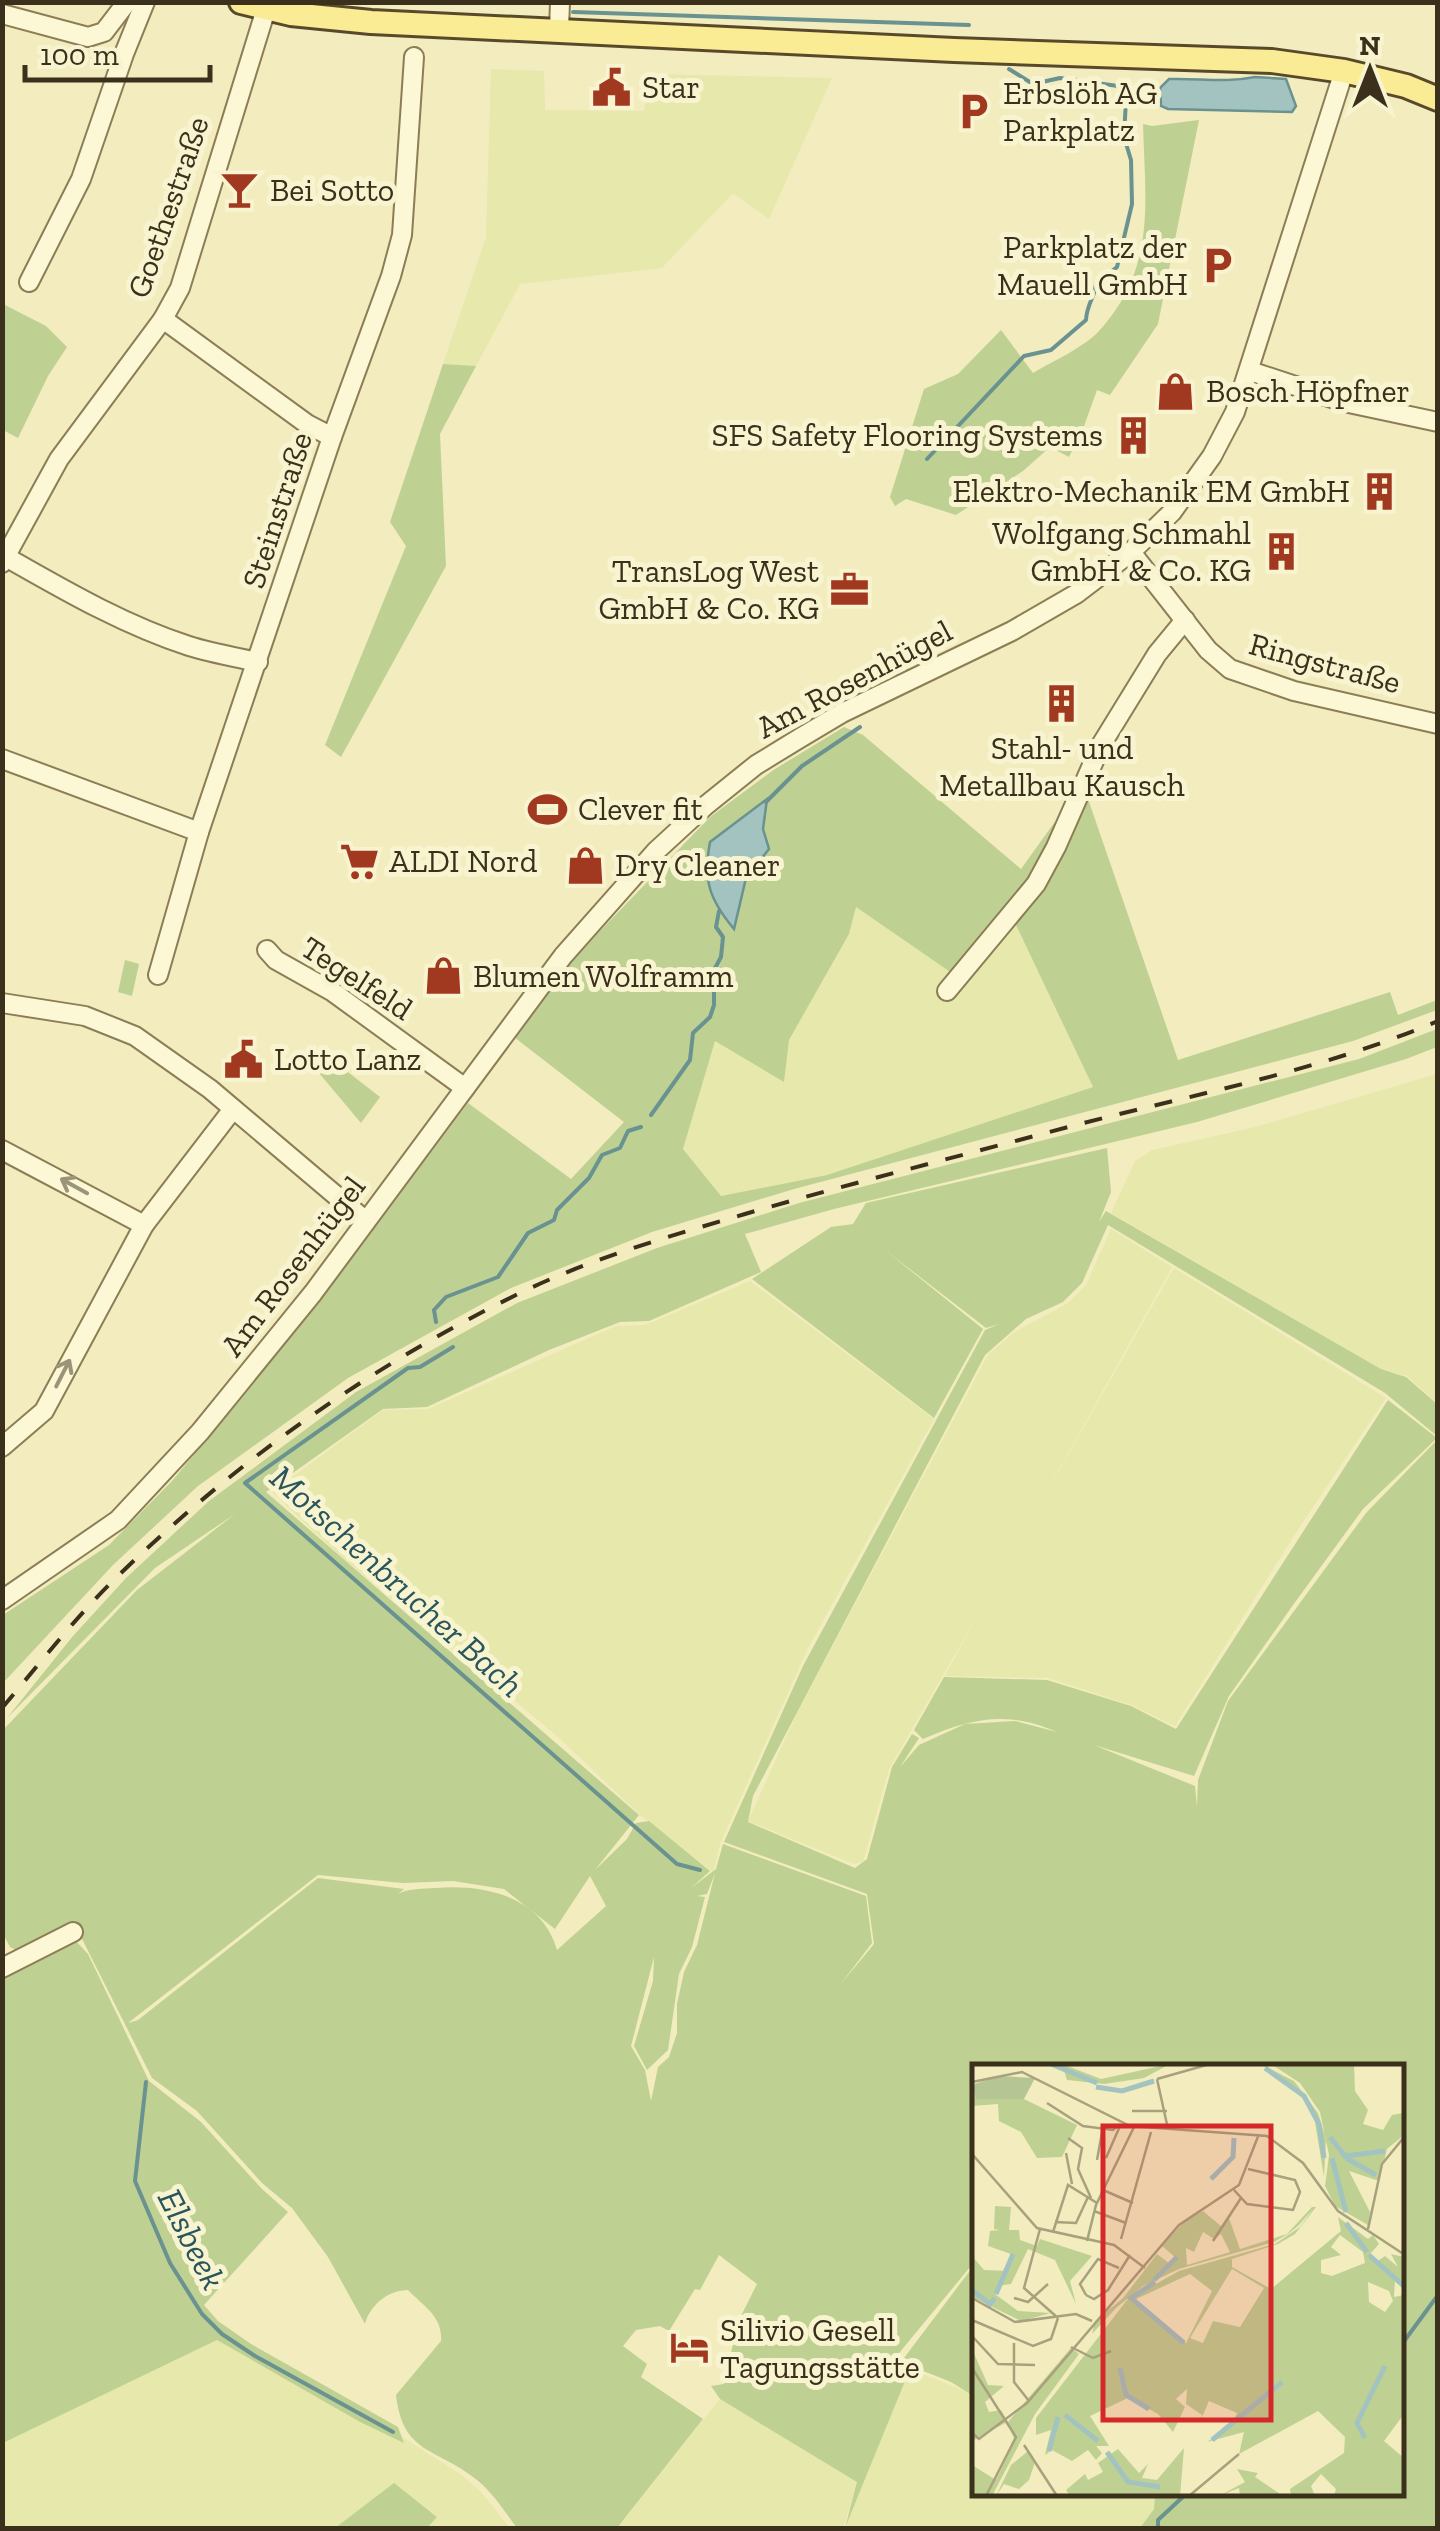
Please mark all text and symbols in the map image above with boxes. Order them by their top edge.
scale bar [25,20,210,82]
north arrow [1320,20,1420,120]
text: N [1359,29,1381,62]
text: 100 m [40,37,119,73]
public building icon: Star [591,66,633,108]
place label: Star [642,68,700,106]
place label: Erbslöh AG Parkplatz [1003,74,1157,149]
parking icon: Erbslöh AG Parkplatz [952,90,994,132]
street label: Goethestraße [119,111,217,303]
bar icon: Bei Sotto [219,169,261,211]
place label: Bei Sotto [270,171,394,209]
place label: Parkplatz der Mauell GmbH [997,228,1188,303]
parking icon: Parkplatz der Mauell GmbH [1197,244,1239,286]
shop icon: Bosch Höpfner [1155,370,1197,412]
place label: Bosch Höpfner [1206,372,1410,410]
building icon: SFS Safety Flooring Systems [1112,414,1154,456]
place label: SFS Safety Flooring Systems [711,416,1103,454]
street label: Steinstraße [234,427,320,593]
building icon: Elektro-Mechanik EM GmbH [1359,470,1401,512]
place label: Elektro-Mechanik EM GmbH [952,472,1350,510]
place label: Wolfgang Schmahl GmbH & Co. KG [992,514,1251,589]
building icon: Wolfgang Schmahl GmbH & Co. KG [1260,530,1302,572]
place label: TransLog West GmbH & Co. KG [598,552,819,627]
office icon: TransLog West GmbH & Co. KG [828,568,870,610]
street label: Am Rosenhügel [750,612,958,746]
street label: Ringstraße [1245,625,1405,701]
building icon: Stahl- und Metallbau Kausch [1041,682,1083,724]
place label: Stahl- und Metallbau Kausch [939,729,1185,804]
sports icon: Clever fit [527,788,569,830]
place label: Clever fit [578,790,703,828]
supermarket icon: ALDI Nord [338,840,380,882]
place label: ALDI Nord [389,842,538,880]
shop icon: Dry Cleaner [564,844,606,886]
place label: Dry Cleaner [615,846,780,884]
street label: Tegelfeld [294,928,420,1028]
shop icon: Blumen Wolframm [422,955,464,997]
place label: Blumen Wolframm [473,957,734,995]
public building icon: Lotto Lanz [223,1038,265,1080]
place label: Lotto Lanz [274,1040,421,1078]
street label: Am Rosenhügel [213,1168,373,1364]
one-way arrow [60,1175,89,1195]
one-way arrow [54,1359,73,1389]
water label: Motschenbrucher Bach [262,1456,532,1706]
inset map [972,2064,1405,2496]
water label: Elsbeek [149,2182,235,2296]
place label: Silivio Gesell Tagungsstätte [720,2311,920,2386]
hotel icon: Silivio Gesell Tagungsstätte [669,2327,711,2369]

